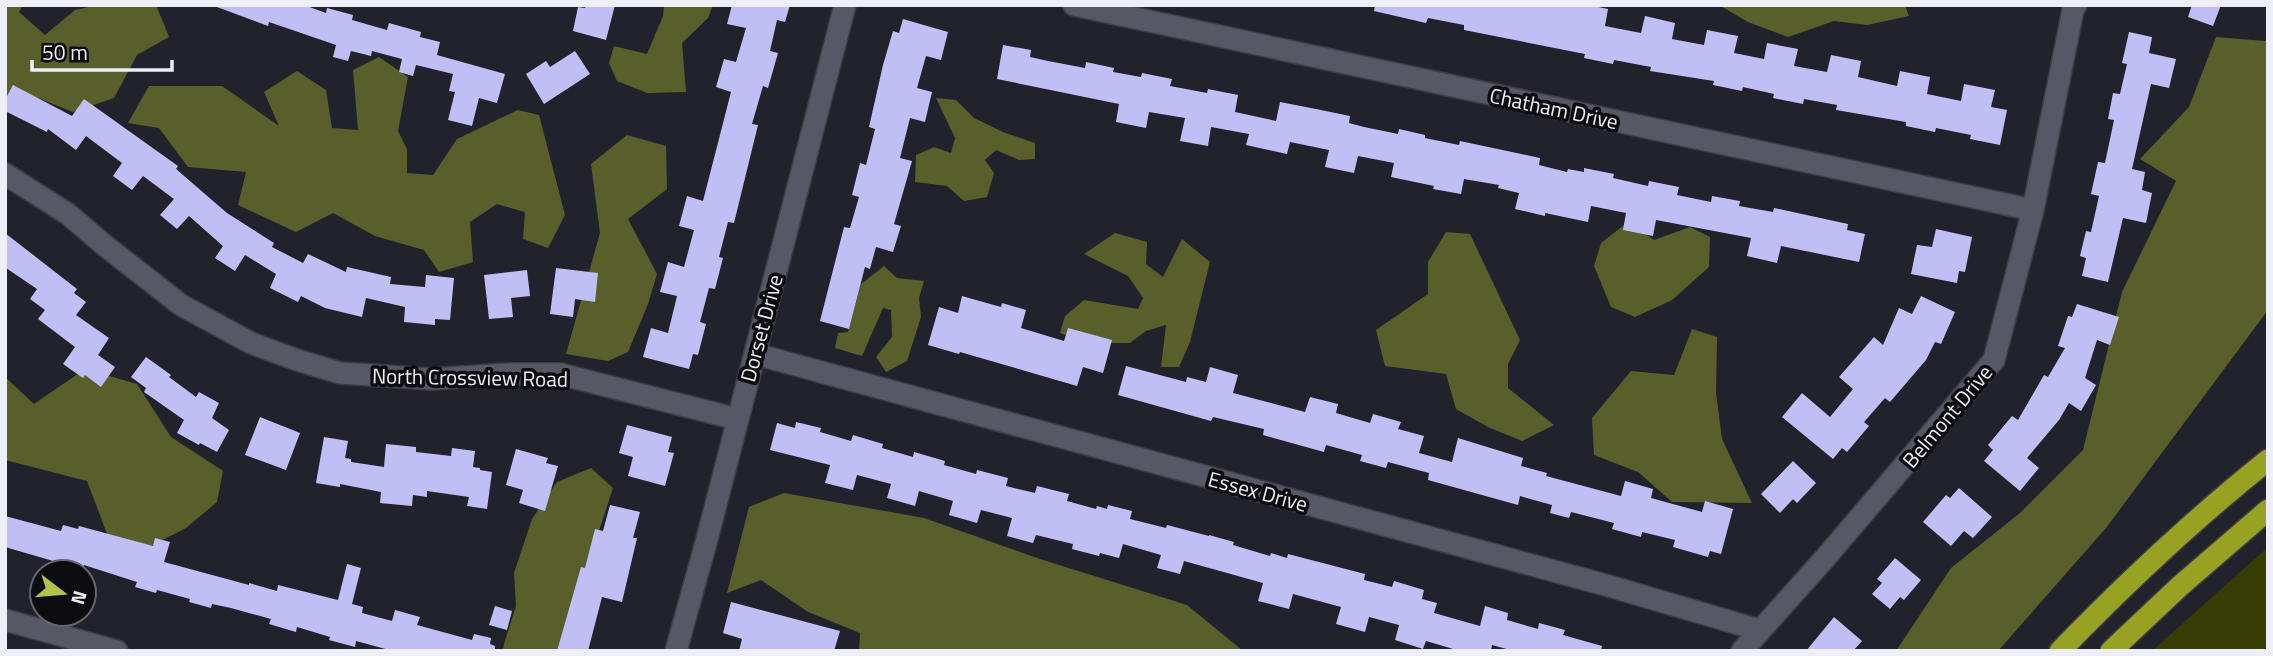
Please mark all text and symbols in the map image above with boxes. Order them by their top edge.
scale bar [32,28,172,72]
text: 50 m [42,36,88,68]
street label: Chatham Drive [1487,79,1621,137]
street label: Dorset Drive [731,271,791,385]
street label: Belmont Drive [1894,357,2000,475]
street label: North Crossview Road [372,359,568,395]
street label: Essex Drive [1205,462,1311,520]
north arrow [28,558,98,628]
text: N [64,587,96,608]

